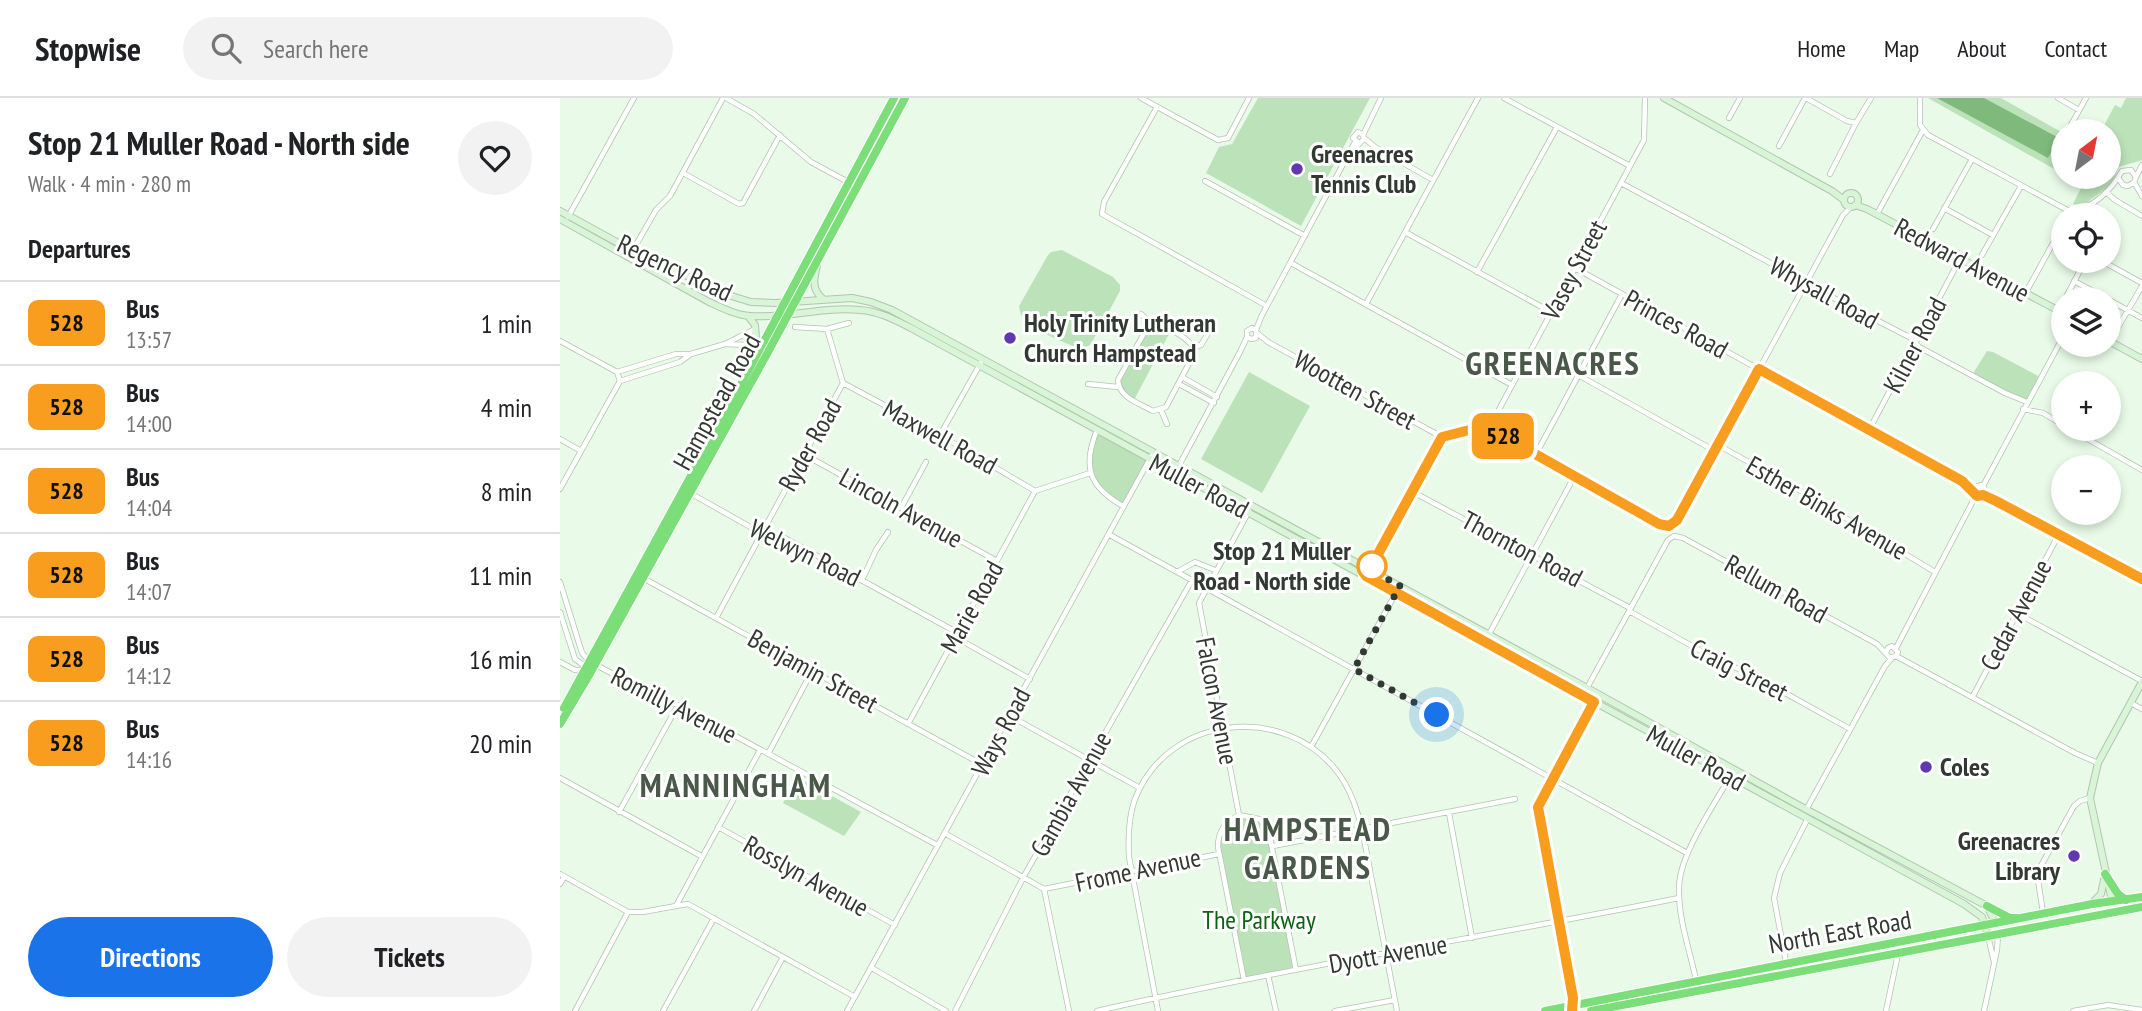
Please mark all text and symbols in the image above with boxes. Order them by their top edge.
search box [183,17,673,80]
text: Stopwise [35,27,141,70]
icon: search [207,29,245,67]
text: Search here [263,32,369,65]
text: Home [1797,33,1846,64]
text: Map [1884,33,1919,64]
text: About [1957,33,2006,64]
text: Contact [2044,33,2107,64]
north arrow [2051,119,2121,189]
map controls [2051,119,2121,525]
text: Stop 21 Muller Road - North side [28,121,410,164]
button: heart [458,121,532,195]
place label: Greenacres Tennis Club [1311,137,1416,200]
marker: Greenacres Tennis Club [1289,161,1305,177]
text: Walk · 4 min · 280 m [28,169,191,198]
button: locate [2051,203,2121,273]
street label: Redward Avenue [1889,210,2035,309]
street label: Vasey Street [1533,214,1614,326]
street label: Regency Road [612,227,738,309]
text: Departures [28,232,131,265]
street label: Whysall Road [1764,249,1885,336]
street label: Princes Road [1619,282,1734,365]
button: layers [2051,287,2121,357]
street label: Kilner Road [1876,291,1953,398]
text: Bus [126,292,159,325]
place label: Holy Trinity Lutheran Church Hampstead [1024,306,1216,369]
text: 528 [49,307,84,338]
text: 1 min [481,307,532,340]
text: 13:57 [126,325,172,354]
street label: Hampstead Road [666,328,767,476]
marker: Holy Trinity Lutheran Church Hampstead [1002,330,1018,346]
district label: GREENACRES [1465,341,1641,384]
street label: Wootten Street [1288,343,1422,437]
button: + [2051,371,2121,441]
text: Bus [126,376,159,409]
text: 528 [49,391,84,422]
text: 4 min [481,391,532,424]
street label: Maxwell Road [877,392,1003,481]
street label: Ryder Road [771,393,848,497]
text: 14:00 [126,409,172,438]
line badge: 528 [1463,413,1543,459]
text: 528 [1486,420,1520,451]
street label: Muller Road [1144,446,1255,525]
street label: Esther Binks Avenue [1741,448,1914,567]
button: − [2051,455,2121,525]
text: Bus [126,460,159,493]
street label: Lincoln Avenue [834,460,969,555]
text: 528 [49,475,84,506]
text: 8 min [481,475,532,508]
text: 14:04 [126,493,172,522]
street label: Thornton Road [1456,503,1588,594]
street label: Welwyn Road [744,511,866,594]
place label: Stop 21 Muller Road - North side [1193,534,1351,597]
text: Bus [126,544,159,577]
street label: Rellum Road [1719,547,1833,630]
marker: Stop 21 Muller Road - North side [1357,551,1387,581]
street label: Cedar Avenue [1973,553,2059,676]
street label: Marie Road [933,555,1010,659]
text: 528 [49,559,84,590]
text: 11 min [469,559,532,592]
text: 14:07 [126,577,172,606]
street label: Benjamin Street [742,621,884,720]
text: Bus [126,628,159,661]
street label: Craig Street [1685,631,1794,708]
street label: Falcon Avenue [1189,634,1246,767]
text: 528 [49,643,84,674]
text: 16 min [469,643,532,676]
street label: Romilly Avenue [606,659,743,750]
text: 14:12 [126,661,172,690]
street label: Ways Road [964,682,1038,782]
your location [1419,697,1454,732]
text: Bus [126,712,159,745]
street label: Muller Road [1641,717,1751,798]
street label: Gambia Avenue [1023,725,1118,862]
text: 528 [49,727,84,758]
text: 20 min [469,727,532,760]
text: 14:16 [126,745,172,774]
place label: Coles [1940,750,1989,783]
marker: Coles [1918,759,1934,775]
district label: MANNINGHAM [640,763,832,806]
district label: HAMPSTEAD GARDENS [1224,807,1392,888]
place label: Greenacres Library [1958,824,2061,887]
street label: Rosslyn Avenue [738,828,875,923]
street label: Frome Avenue [1072,840,1204,899]
marker: Greenacres Library [2066,848,2082,864]
park label: The Parkway [1202,903,1316,936]
street label: North East Road [1766,903,1914,960]
button: Directions [28,917,273,997]
button: Tickets [287,917,532,997]
street label: Dyott Avenue [1326,927,1449,980]

